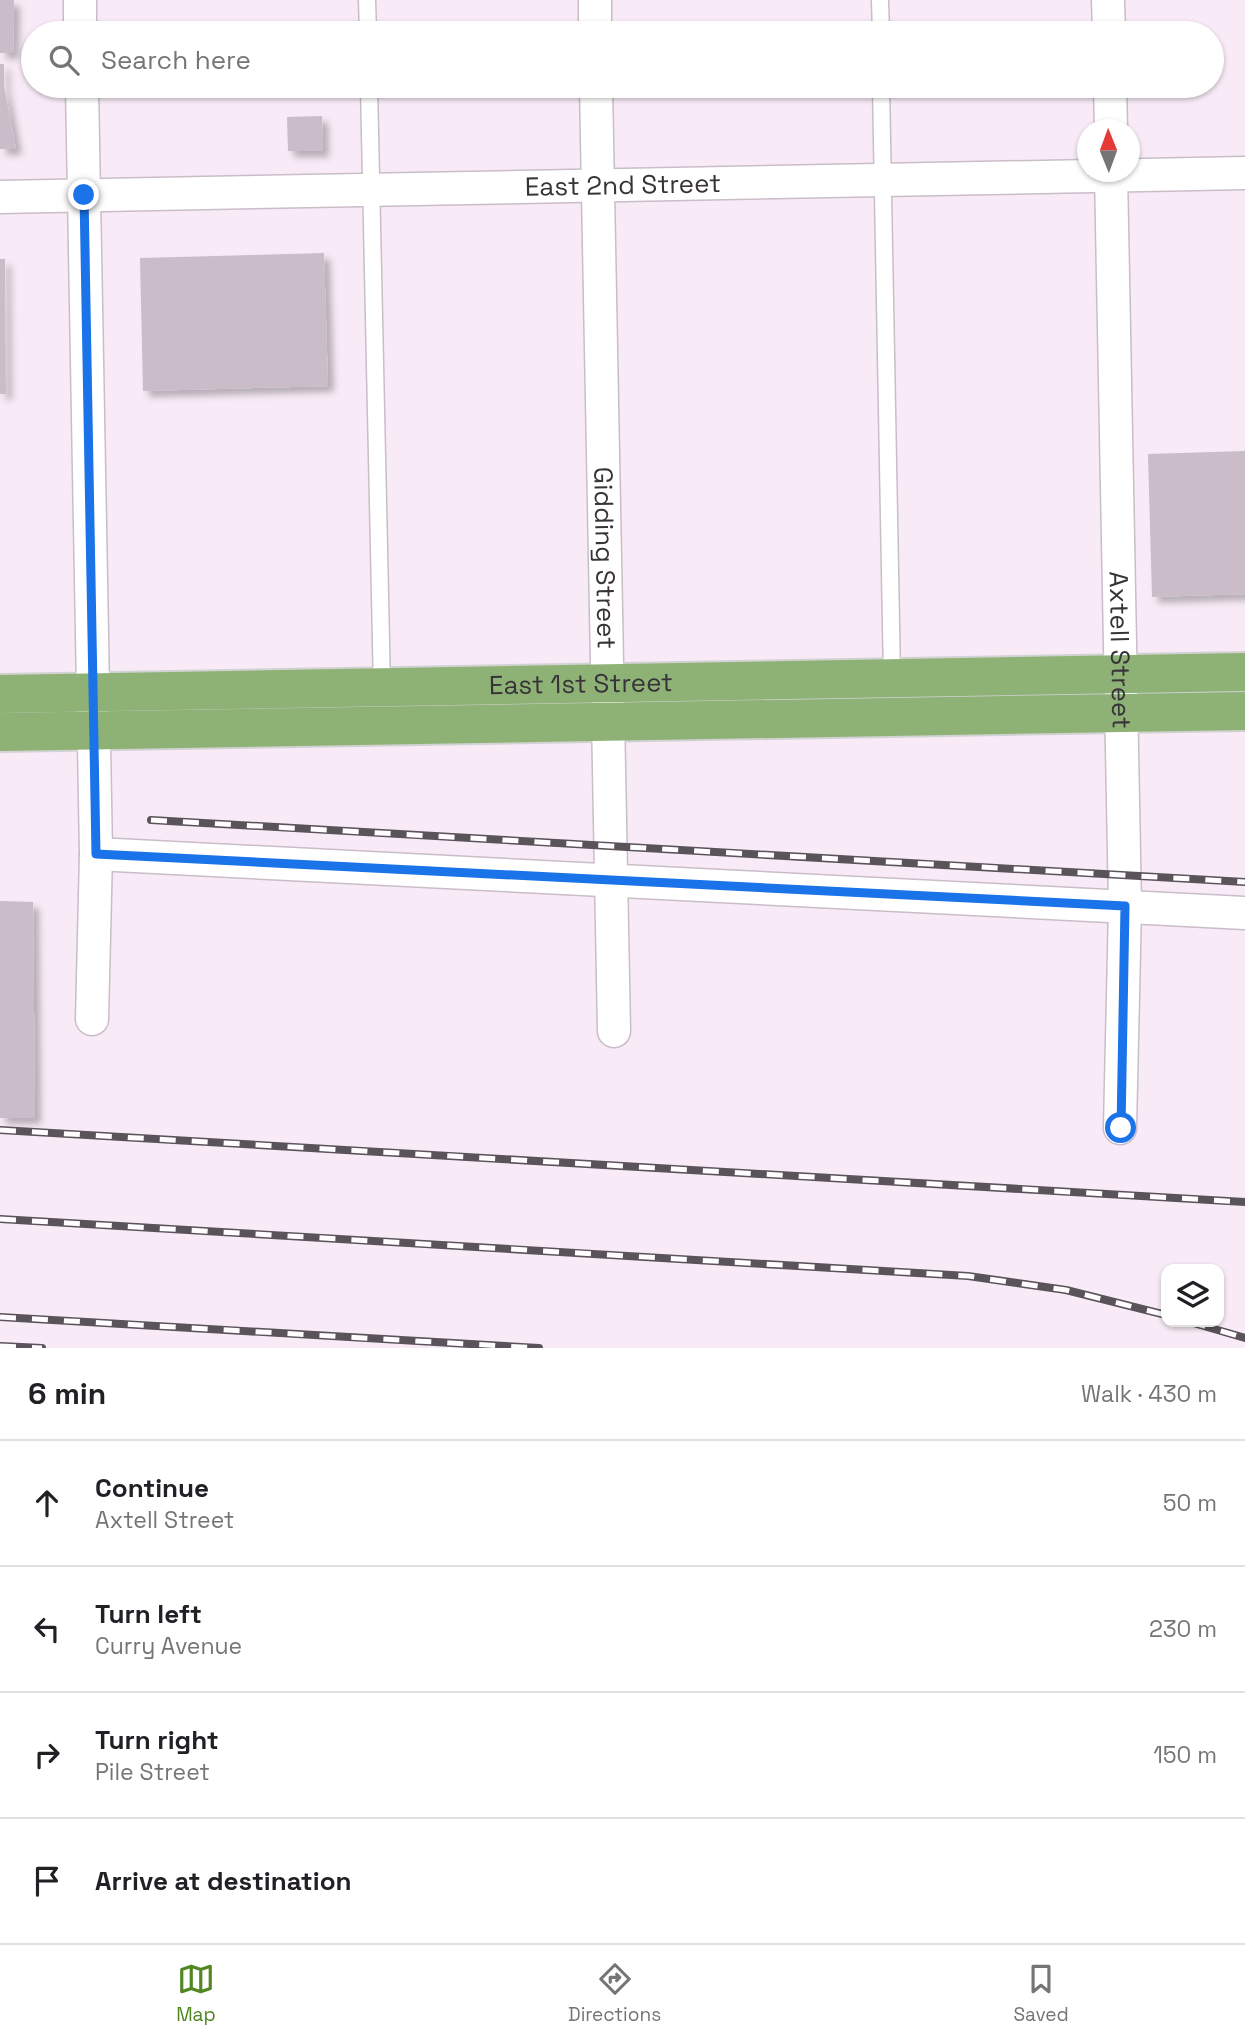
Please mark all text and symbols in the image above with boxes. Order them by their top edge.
search box [21,21,1224,98]
icon: search [45,41,83,79]
text: Search here [101,43,251,77]
north arrow [1077,119,1140,182]
street label: East 2nd Street [524,166,721,204]
route end [68,179,99,210]
street label: Gidding Street [586,466,624,649]
street label: Axtell Street [1102,571,1139,729]
street label: East 1st Street [489,665,673,702]
route start [1105,1112,1136,1143]
map controls [1161,1264,1224,1327]
button: layers [1161,1264,1224,1327]
text: 6 min [28,1374,106,1413]
text: Walk · 430 m [1081,1379,1217,1409]
text: Continue [95,1471,209,1505]
icon: ahead [28,1484,66,1522]
text: 50 m [1163,1488,1217,1518]
text: Axtell Street [95,1505,234,1535]
text: Turn left [95,1597,202,1631]
icon: left [28,1610,66,1648]
text: 230 m [1149,1614,1217,1644]
text: Curry Avenue [95,1631,242,1661]
text: Turn right [95,1723,219,1757]
icon: right [28,1736,66,1774]
text: 150 m [1153,1740,1217,1770]
text: Pile Street [95,1757,210,1787]
icon: arrive [28,1862,66,1900]
text: Arrive at destination [95,1864,352,1898]
tab: Map [176,1960,216,2027]
tab: Directions [568,1960,661,2027]
tab: Saved [1013,1960,1069,2027]

